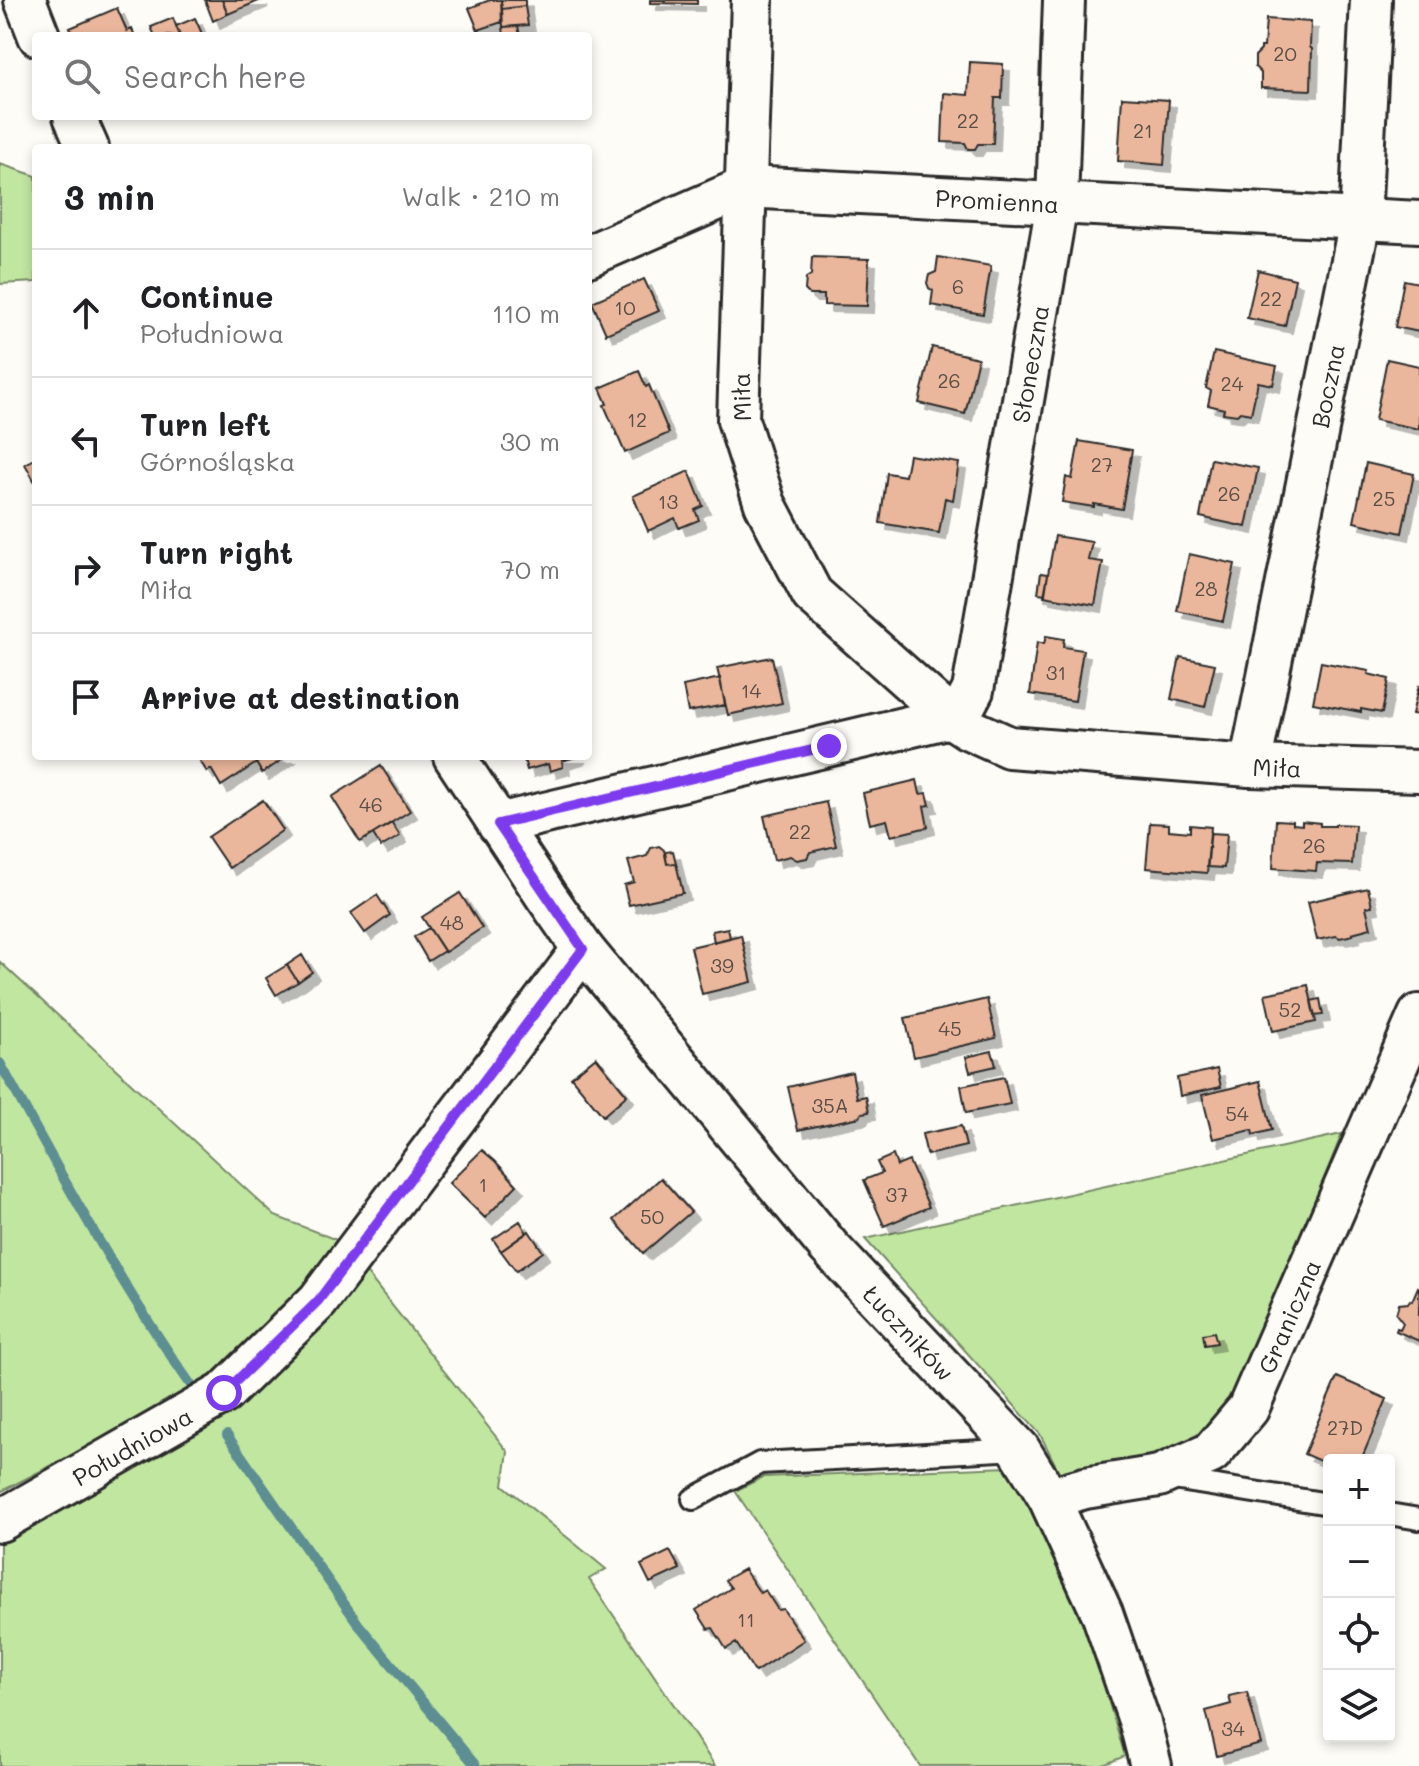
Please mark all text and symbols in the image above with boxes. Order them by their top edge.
search box [32,32,592,120]
house number: 20 [1273,40,1297,66]
icon: search [60,54,104,98]
text: Search here [124,56,307,96]
house number: 22 [957,107,979,133]
house number: 21 [1133,117,1153,143]
text: 3 min [64,174,155,219]
text: Walk · 210 m [401,179,560,213]
street label: Promienna [935,181,1060,219]
house number: 6 [952,273,964,299]
text: Continue [140,276,273,316]
house number: 22 [1260,285,1282,311]
icon: ahead [64,291,108,335]
house number: 10 [614,294,636,320]
text: 110 m [492,296,560,330]
street label: Słoneczna [1004,302,1055,425]
text: Południowa [140,316,284,350]
street label: Boczna [1303,341,1350,430]
house number: 26 [937,367,961,393]
house number: 24 [1221,370,1244,396]
street label: Miła [725,372,757,422]
text: Turn left [140,404,271,444]
house number: 12 [627,406,647,432]
icon: left [64,419,108,463]
text: 30 m [500,424,560,458]
text: Górnośląska [140,444,296,478]
house number: 27 [1091,451,1113,477]
house number: 26 [1217,480,1241,506]
house number: 25 [1373,485,1395,511]
house number: 13 [658,488,678,514]
text: Turn right [140,532,293,572]
icon: right [64,547,108,591]
text: 70 m [500,552,560,586]
text: Miła [140,572,193,606]
house number: 28 [1194,575,1218,601]
house number: 31 [1046,659,1066,685]
icon: arrive [64,675,108,719]
text: Arrive at destination [140,677,460,717]
house number: 14 [741,677,762,703]
route end [811,728,847,764]
street label: Miła [1252,751,1302,783]
house number: 46 [359,791,383,817]
house number: 22 [789,818,811,844]
house number: 26 [1302,832,1326,858]
house number: 48 [440,909,464,935]
house number: 39 [710,952,734,978]
house number: 52 [1279,996,1301,1022]
house number: 45 [938,1015,962,1041]
house number: 35A [811,1092,849,1118]
house number: 54 [1225,1100,1249,1126]
house number: 1 [479,1171,487,1197]
house number: 37 [886,1181,908,1207]
house number: 50 [640,1203,664,1229]
street label: Graniczna [1250,1254,1327,1378]
street label: Łuczników [857,1278,962,1387]
route start [206,1375,242,1411]
street label: Południowa [66,1399,197,1492]
house number: 27D [1327,1414,1363,1440]
map controls [1323,1454,1395,1742]
button: + [1323,1454,1395,1526]
button: − [1323,1526,1395,1598]
button: locate [1323,1598,1395,1670]
house number: 11 [737,1606,755,1632]
button: layers [1323,1670,1395,1742]
house number: 34 [1221,1715,1245,1741]

